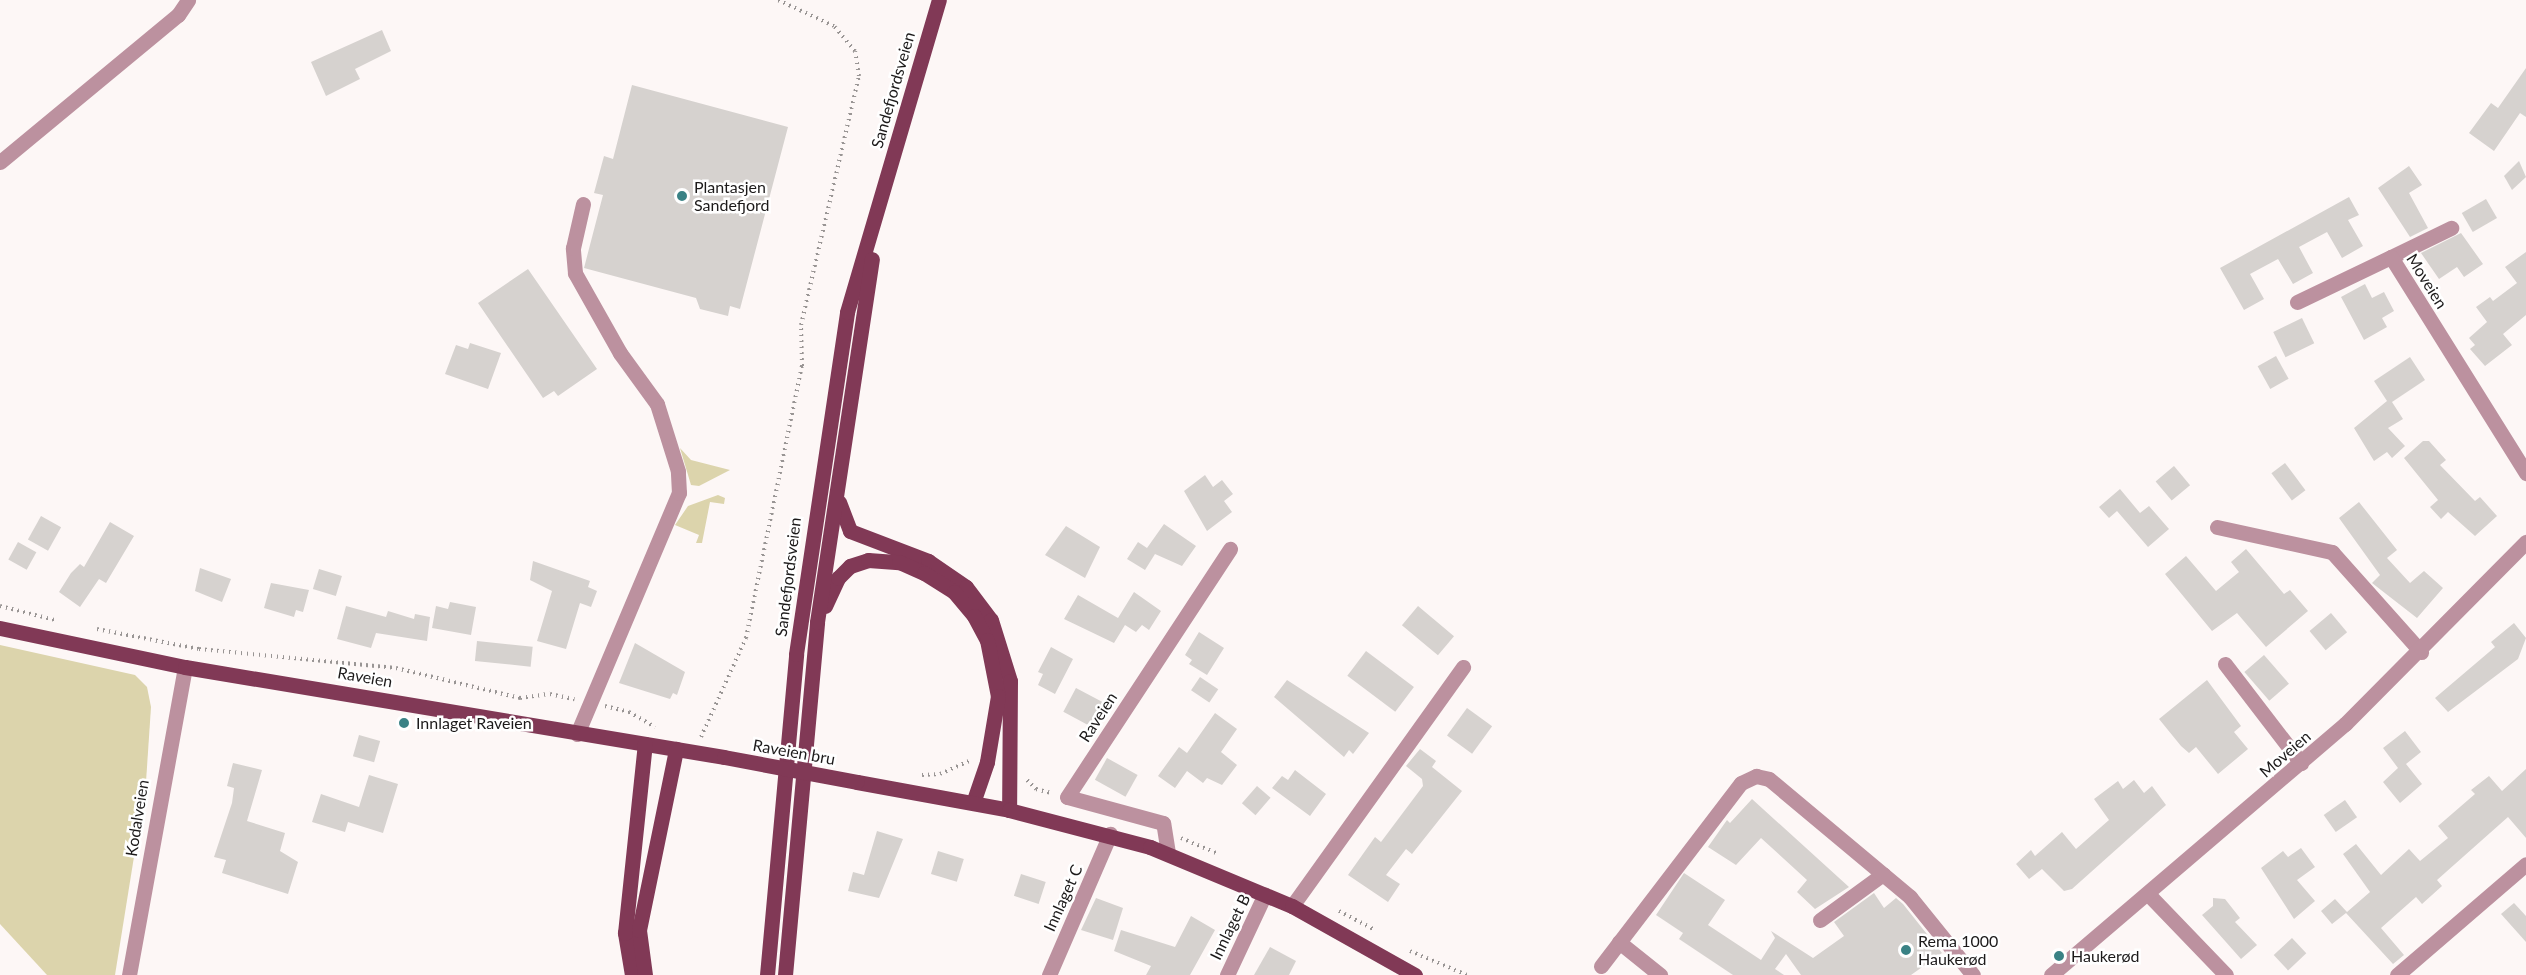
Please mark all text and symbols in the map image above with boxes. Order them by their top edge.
street label: Sandefjordsveien [867,30,919,150]
place label: Plantasjen Sandefjord [694,177,769,215]
marker: Plantasjen Sandefjord [675,189,689,203]
street label: Moveien [2403,250,2451,312]
street label: Sandefjordsveien [771,516,805,638]
street label: Raveien [336,663,394,691]
street label: Raveien [1075,689,1121,745]
place label: Innlaget Raveien [416,713,532,733]
marker: Innlaget Raveien [397,716,411,730]
street label: Moveien [2256,727,2314,781]
street label: Raveien bru [751,735,837,769]
street label: Kodalveien [121,778,153,858]
street label: Innlaget C [1040,862,1086,934]
street label: Innlaget B [1206,891,1254,963]
place label: Rema 1000 Haukerød [1918,931,1998,969]
marker: Rema 1000 Haukerød [1899,943,1913,957]
place label: Haukerød [2071,946,2139,966]
marker: Haukerød [2052,949,2066,963]

